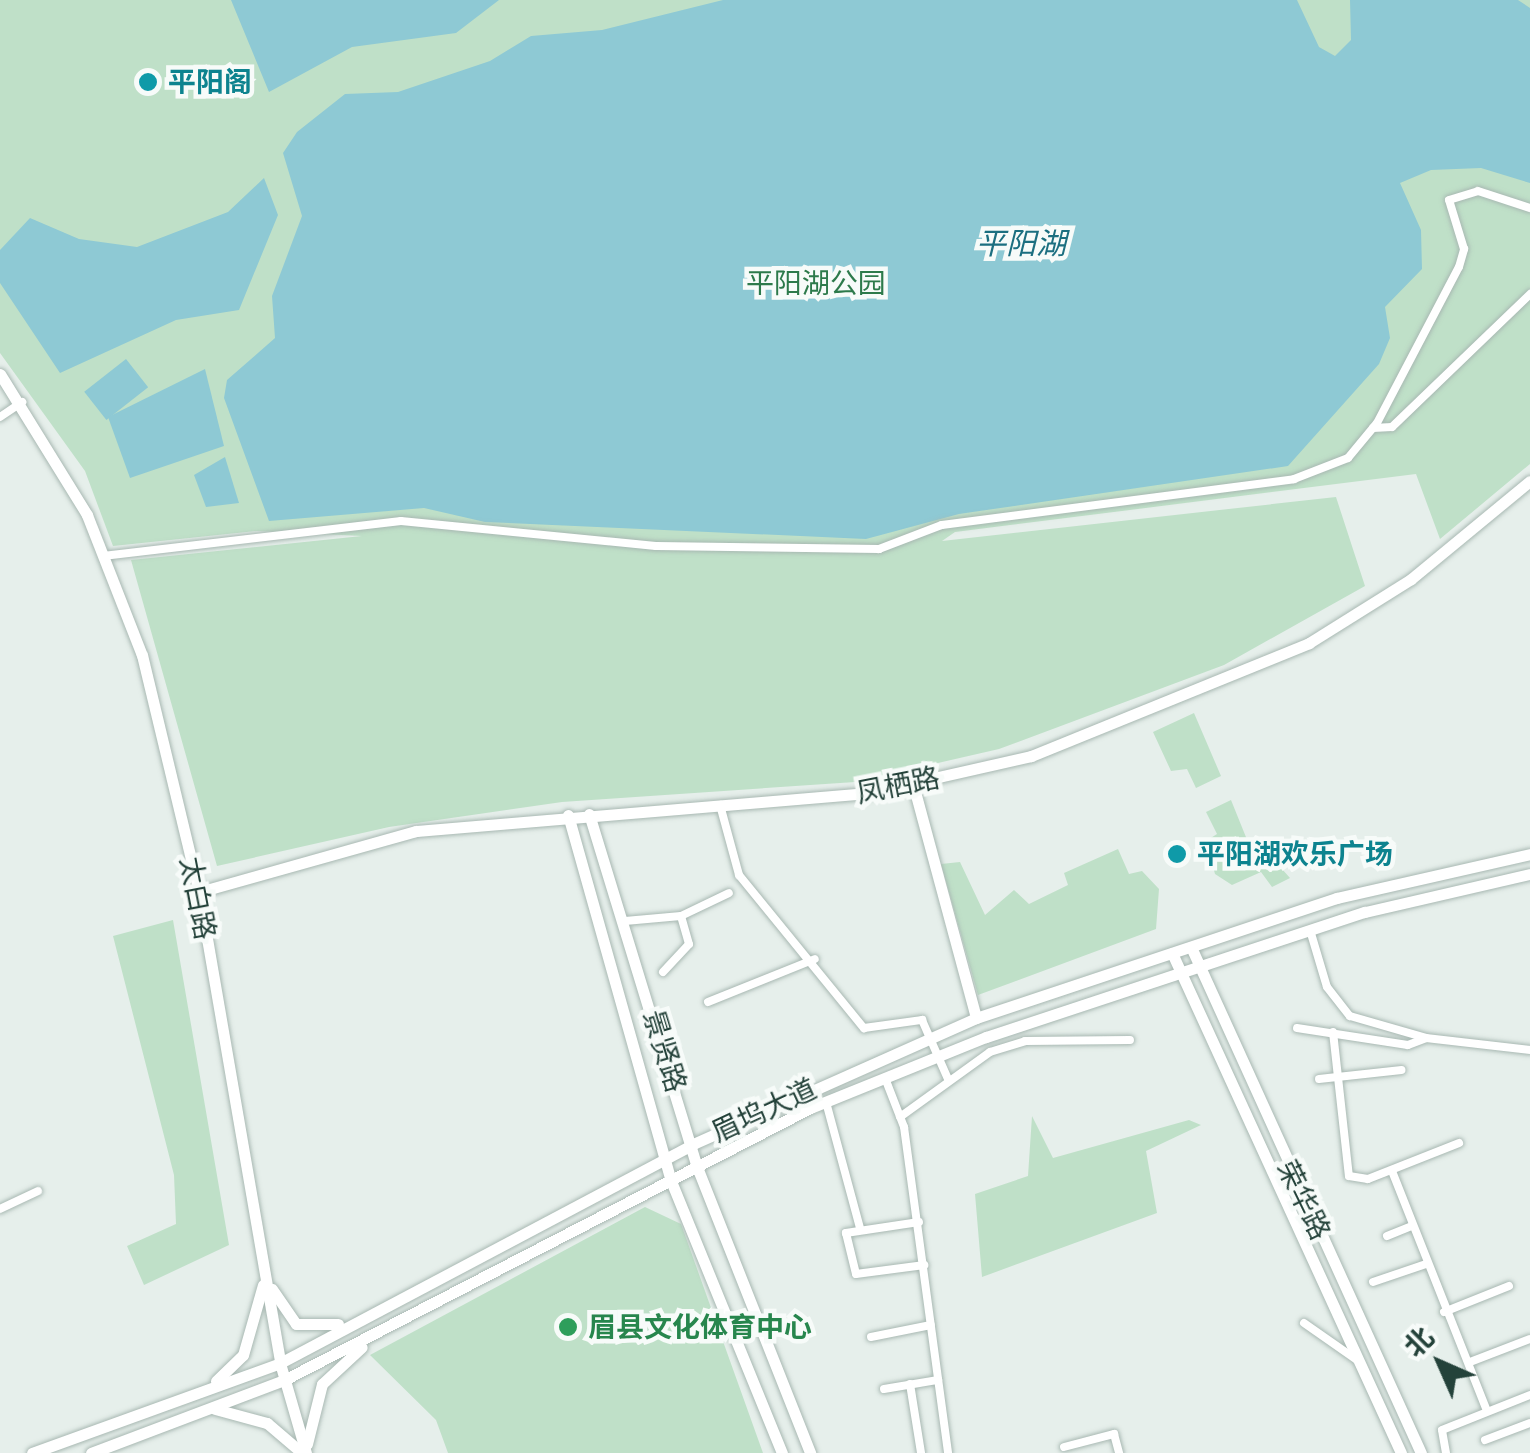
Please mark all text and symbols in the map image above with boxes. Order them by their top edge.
place label: 平阳阁 [168,65,252,99]
marker: 平阳阁 [137,71,159,93]
water label: 平阳湖 [976,225,1066,261]
park label: 平阳湖公园 [746,266,886,300]
street label: 凤栖路 [854,760,942,810]
place label: 平阳湖欢乐广场 [1197,837,1393,871]
marker: 平阳湖欢乐广场 [1166,843,1188,865]
street label: 太白路 [173,854,223,942]
street label: 景贤路 [637,1006,693,1096]
street label: 眉坞大道 [706,1071,822,1149]
street label: 荣华路 [1270,1155,1338,1245]
place label: 眉县文化体育中心 [588,1310,812,1344]
north arrow [1390,1313,1490,1413]
marker: 眉县文化体育中心 [557,1316,579,1338]
text: 北 [1397,1320,1441,1364]

